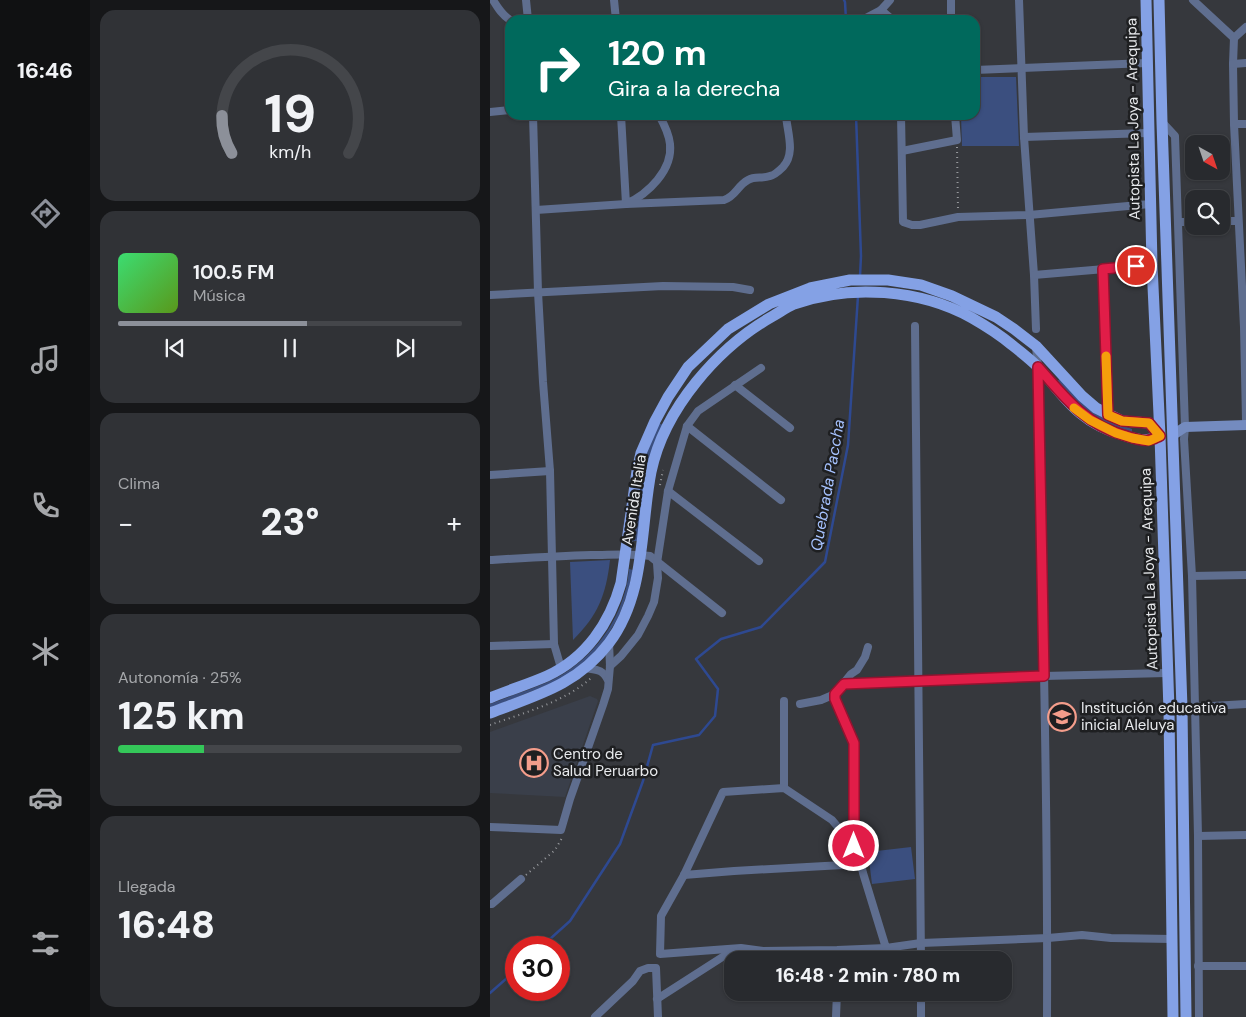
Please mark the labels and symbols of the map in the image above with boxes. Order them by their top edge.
street label: Autopista La Joya - Arequipa [1121,18,1145,220]
north arrow [1185,135,1230,180]
pin [1115,245,1157,287]
water label: Quebrada Paccha [806,417,849,553]
street label: Avenida Italia [617,453,651,547]
street label: Autopista La Joya - Arequipa [1135,468,1163,670]
place label: Institución educativa inicial Aleluya [1081,698,1226,735]
school or university icon: Institución educativa inicial Aleluya [1047,702,1077,732]
place label: Centro de Salud Peruarbo [553,744,658,781]
hospital icon: Centro de Salud Peruarbo [519,748,549,778]
position arrow [827,819,879,871]
speed limit sign: 30 [505,936,570,1001]

